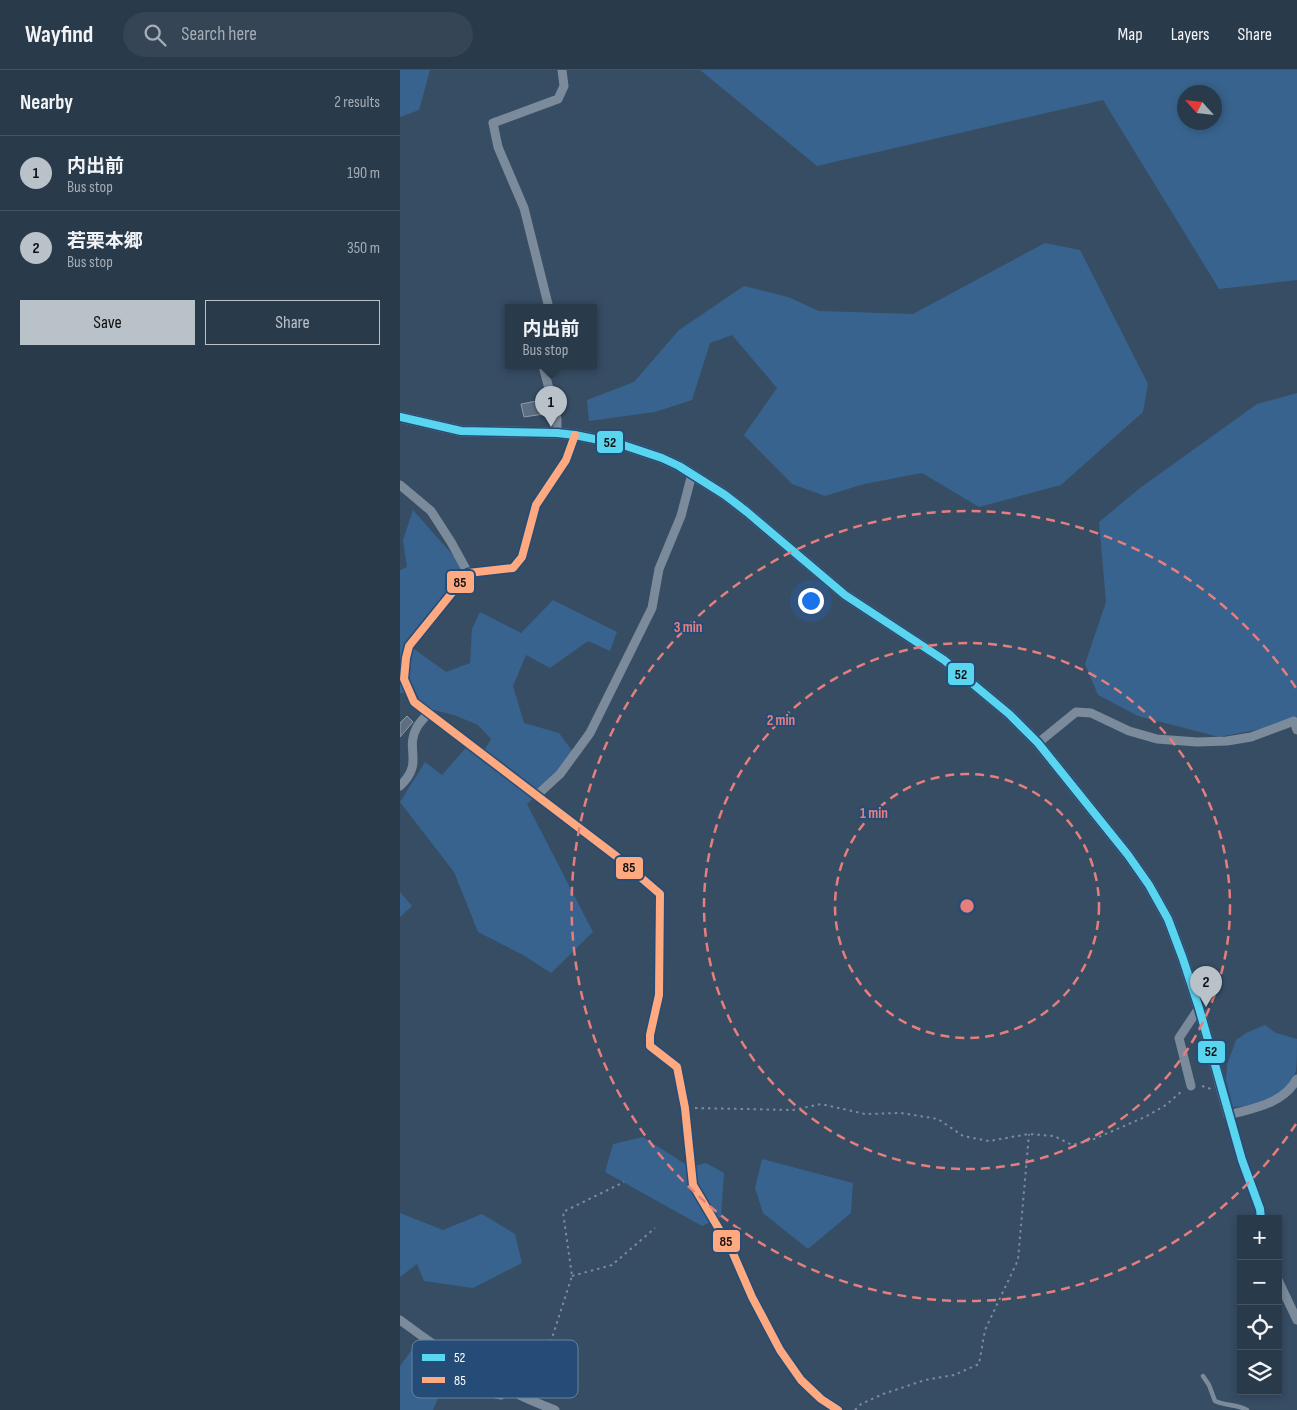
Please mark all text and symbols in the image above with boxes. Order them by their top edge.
search box [123,12,473,57]
text: Wayfind [25,20,93,49]
icon: search [141,21,169,49]
text: Search here [181,23,257,46]
text: Map [1118,24,1143,45]
text: Layers [1171,24,1210,45]
text: Share [1238,24,1272,45]
north arrow [1177,85,1222,130]
text: Nearby [20,90,73,115]
text: 2 results [334,93,380,112]
text: 内出前 [67,155,124,178]
text: 1 [33,164,39,183]
text: 190 m [347,164,380,183]
text: Bus stop [67,178,113,197]
text: 若栗本郷 [67,230,143,253]
text: 2 [32,239,40,258]
text: 350 m [347,239,380,258]
text: Bus stop [67,253,113,272]
button: Save [20,300,195,345]
button: Share [205,300,380,345]
popup [505,304,597,369]
text: 内出前 [522,318,580,341]
text: Bus stop [522,341,568,360]
pin: 1 [535,386,567,427]
line badge: 52 [596,430,624,454]
text: 52 [604,434,616,451]
line badge: 85 [446,570,475,594]
text: 85 [454,574,466,591]
your location [798,588,824,614]
text: 3 min [674,618,702,637]
line badge: 52 [947,662,975,686]
text: 52 [955,666,967,683]
text: 2 min [767,711,795,730]
text: 1 min [860,804,888,823]
line badge: 85 [615,856,644,880]
text: 85 [623,859,635,876]
centre of rings [958,897,976,915]
pin: 2 [1190,966,1222,1007]
line badge: 52 [1197,1040,1226,1064]
text: 52 [1205,1043,1217,1060]
map controls [1237,1215,1282,1395]
button: + [1237,1215,1282,1260]
line badge: 85 [712,1229,741,1253]
text: 85 [720,1233,732,1250]
button: − [1237,1260,1282,1305]
button: locate [1237,1305,1282,1350]
legend [412,1340,578,1398]
text: 52 [454,1349,466,1366]
button: layers [1237,1350,1282,1395]
text: 85 [454,1372,466,1389]

